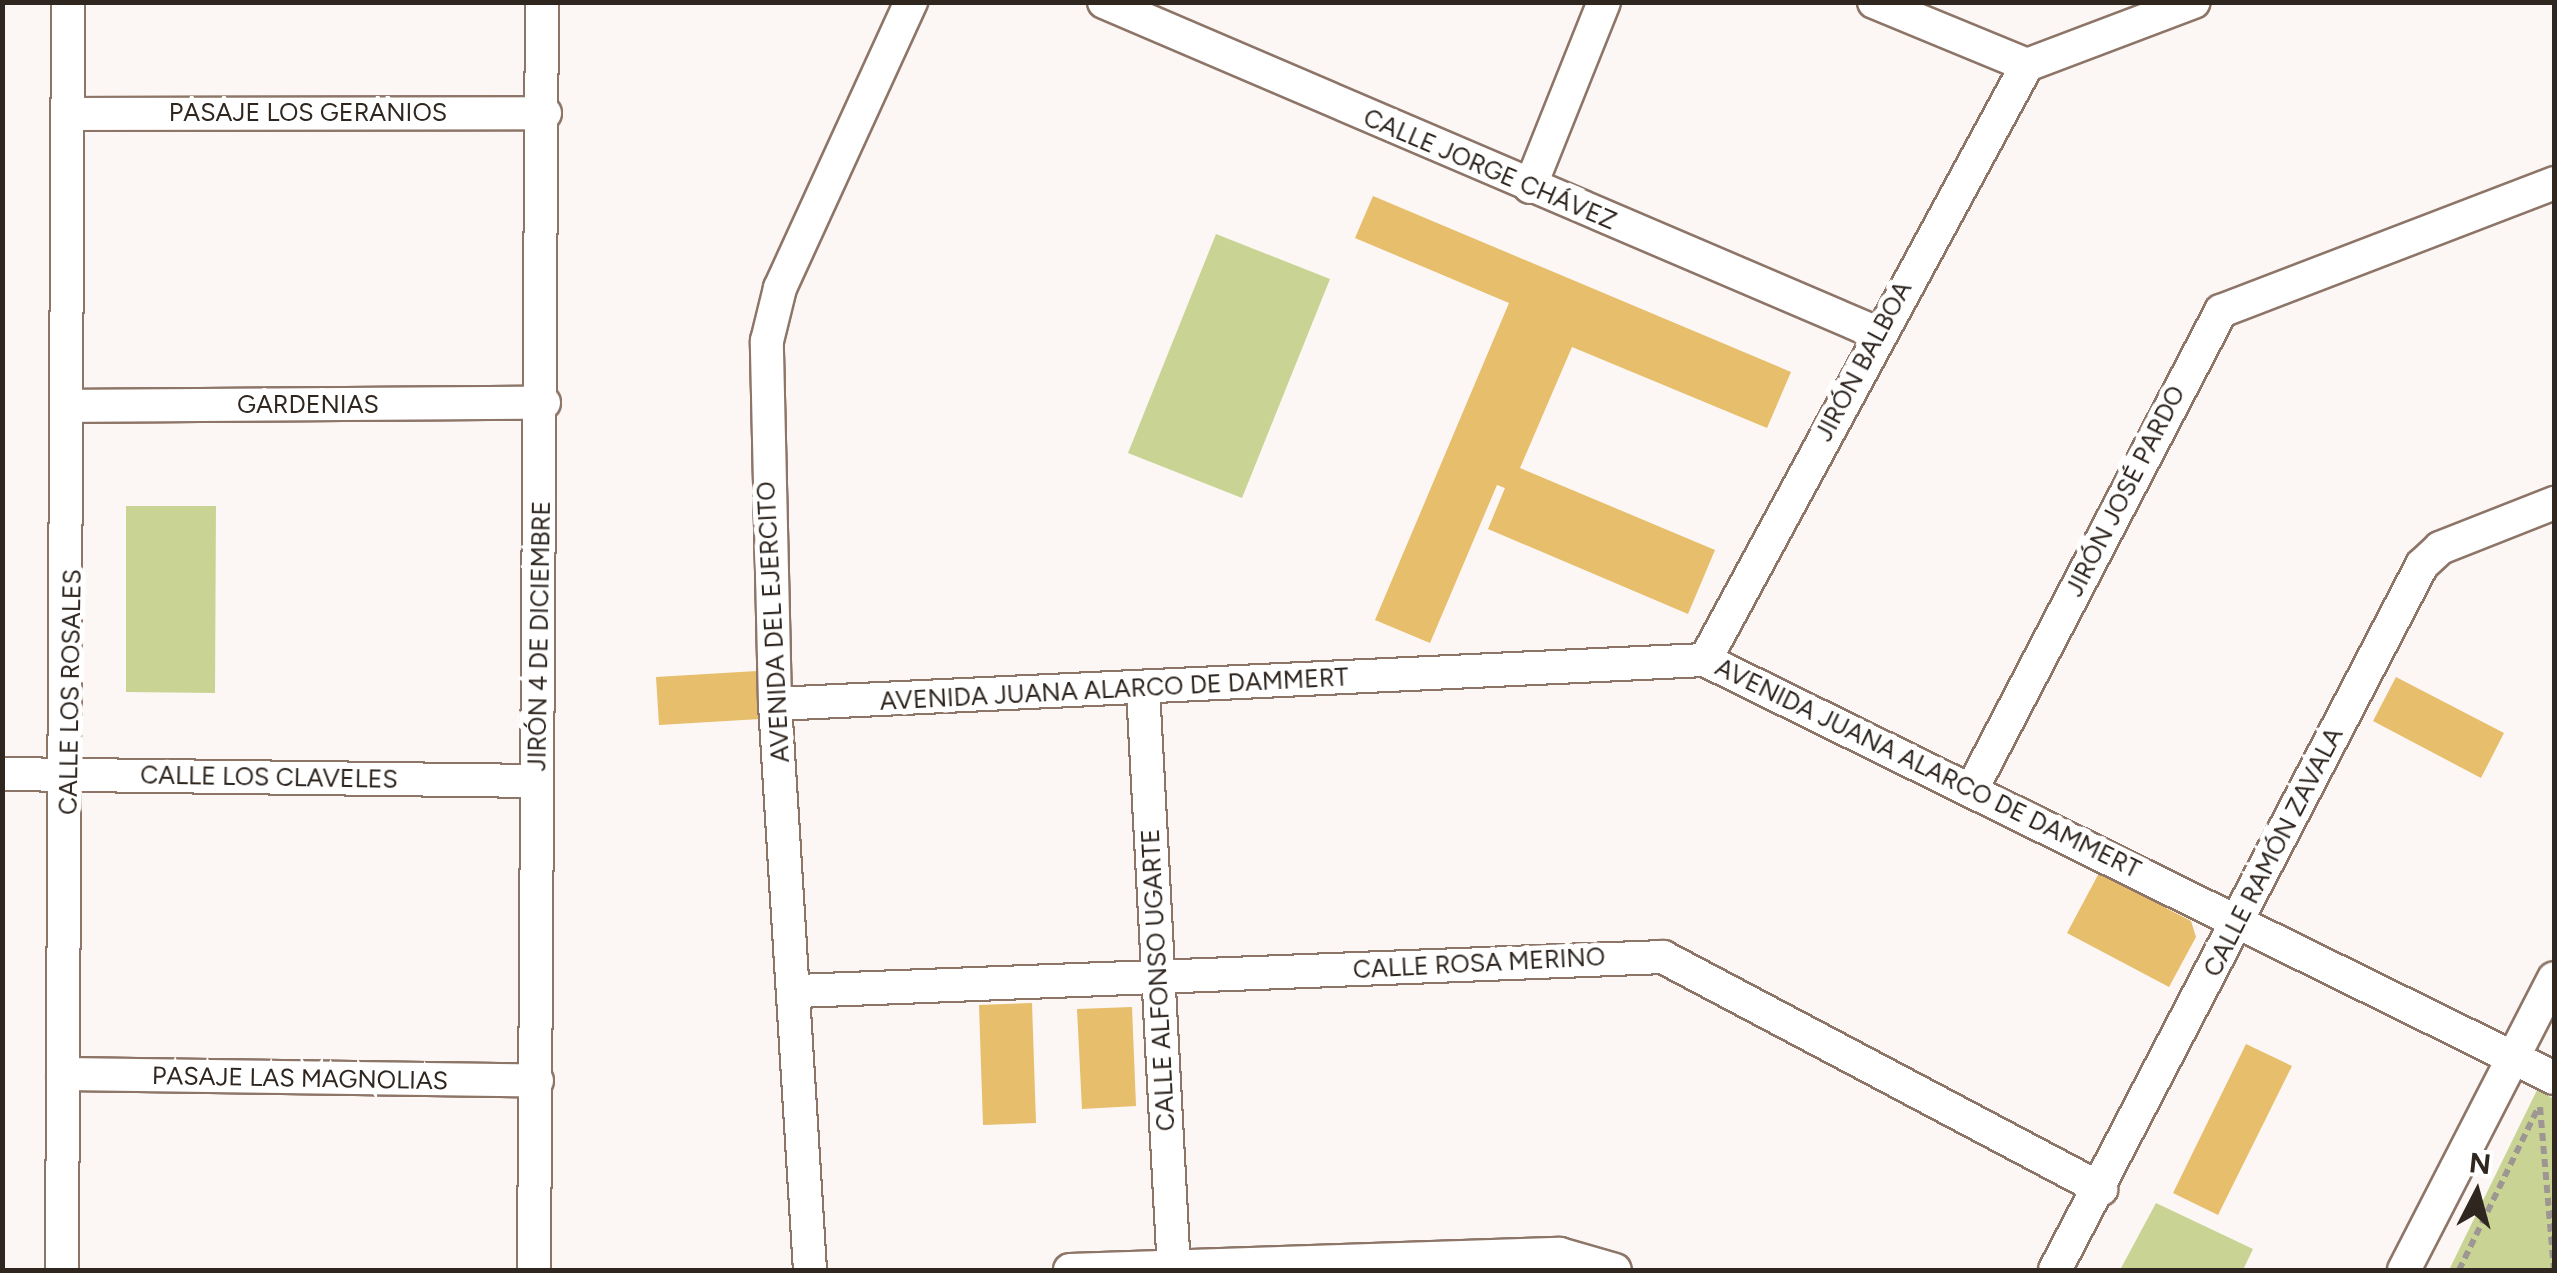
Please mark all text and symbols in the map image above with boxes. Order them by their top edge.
street label: PASAJE LOS GERANIOS [169,97,447,127]
street label: CALLE JORGE CHÁVEZ [1359,102,1621,236]
street label: JIRÓN BALBOA [1808,276,1918,446]
street label: JIRÓN JOSÉ PARDO [2059,381,2191,601]
street label: GARDENIAS [237,389,379,419]
street label: AVENIDA DEL EJERCITO [751,481,795,763]
street label: JIRÓN 4 DE DICIEMBRE [522,500,556,772]
street label: CALLE LOS ROSALES [53,569,87,815]
street label: AVENIDA JUANA ALARCO DE DAMMERT [1711,652,2145,884]
street label: AVENIDA JUANA ALARCO DE DAMMERT [879,662,1349,716]
street label: CALLE RAMÓN ZAVALA [2197,722,2349,982]
street label: CALLE LOS CLAVELES [140,760,398,794]
street label: CALLE ALFONSO UGARTE [1135,828,1181,1132]
street label: CALLE ROSA MERINO [1352,941,1606,985]
street label: PASAJE LAS MAGNOLIAS [152,1060,448,1096]
north arrow [2427,1143,2527,1243]
text: N [2468,1145,2493,1181]

